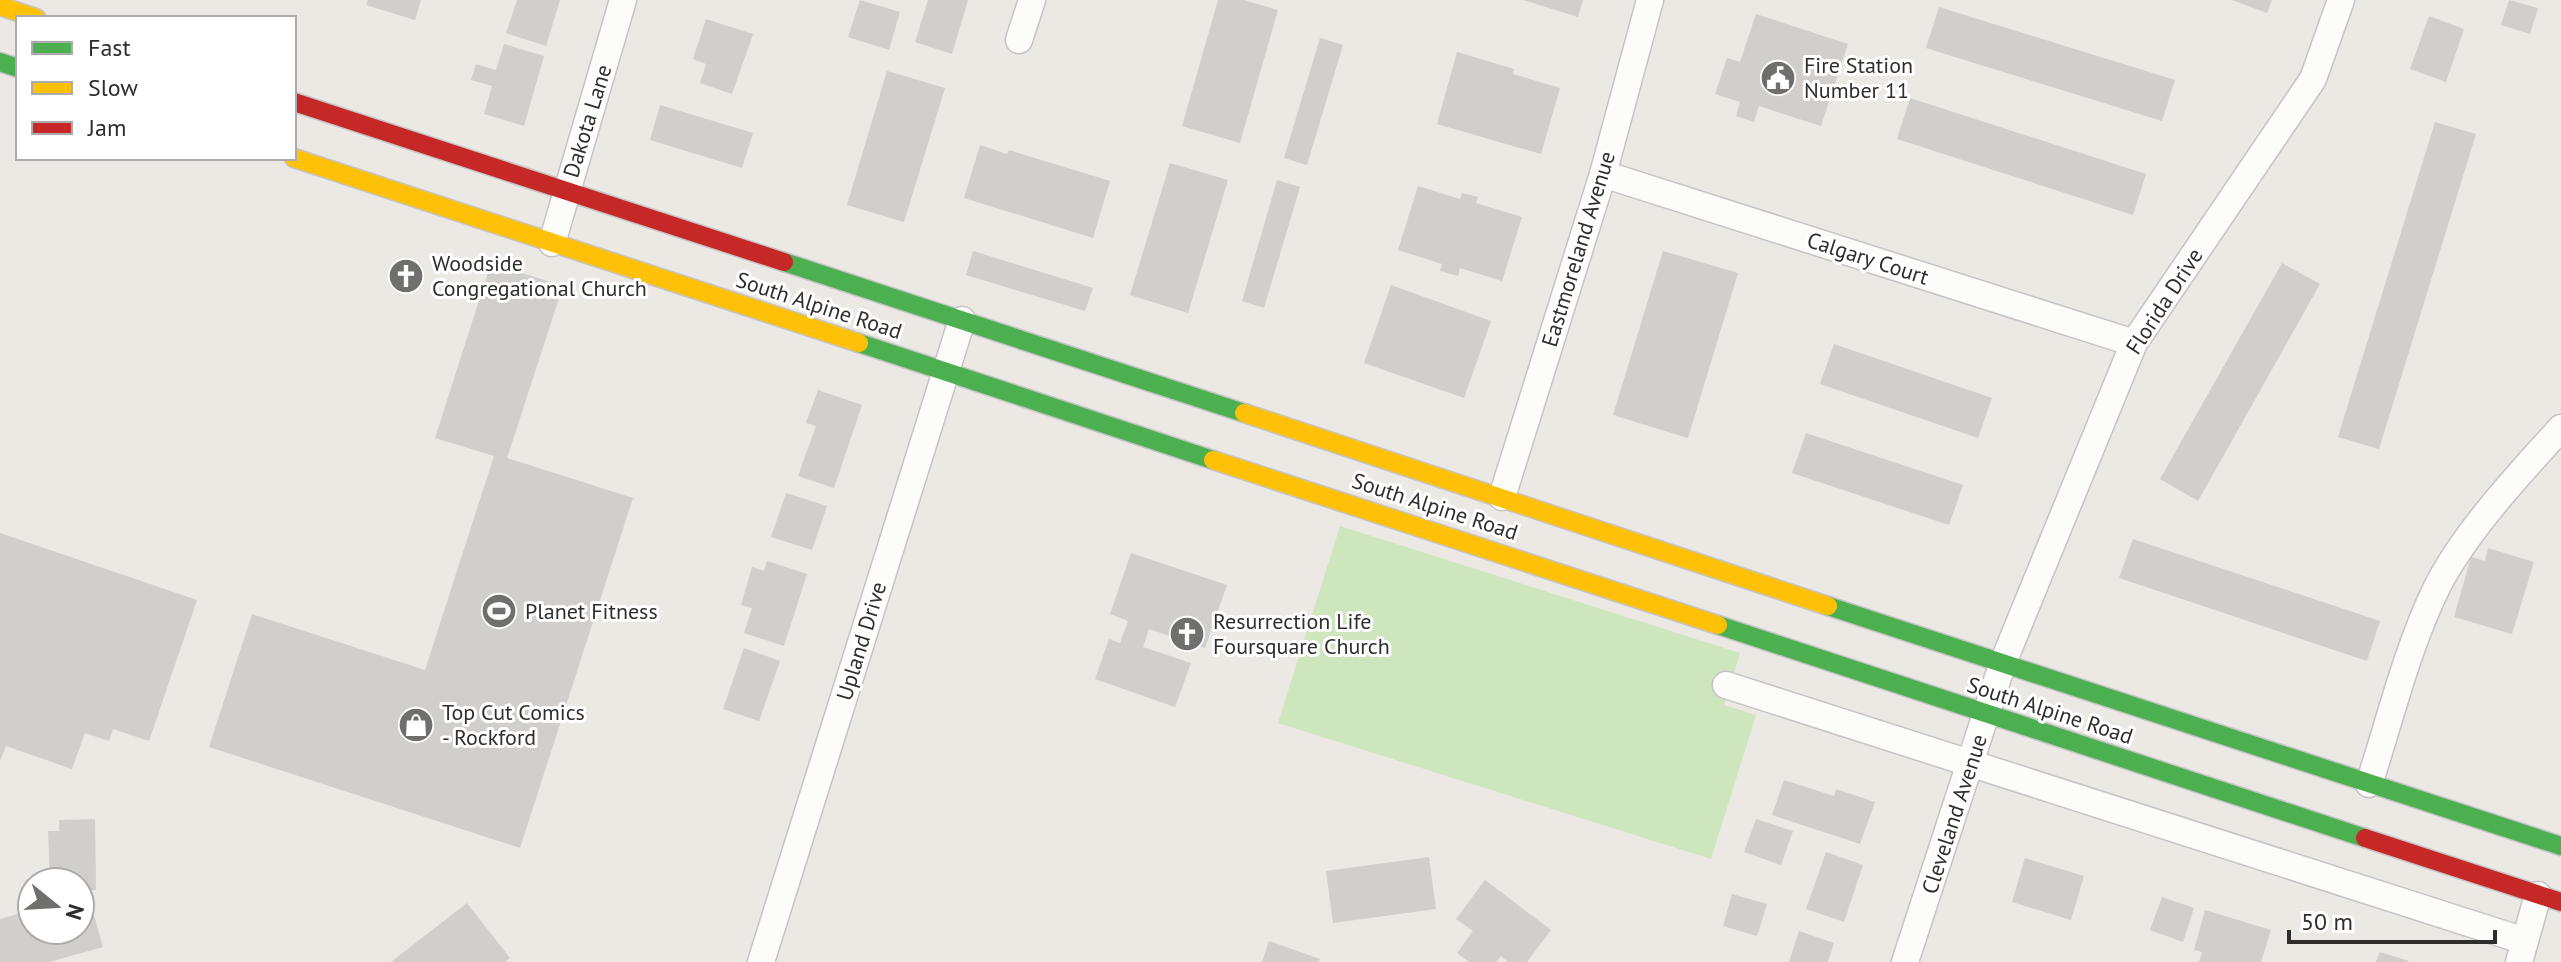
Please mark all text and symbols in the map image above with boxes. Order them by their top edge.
legend [16,16,296,160]
text: Fast [88,32,131,63]
place label: Fire Station Number 11 [1804,51,1913,104]
public building icon: Fire Station Number 11 [1759,59,1797,97]
street label: Dakota Lane [557,61,617,181]
text: Slow [88,72,138,103]
text: Jam [87,112,126,143]
street label: Eastmoreland Avenue [1535,148,1621,350]
street label: Calgary Court [1804,225,1933,291]
street label: Florida Drive [2119,243,2209,359]
place label: Woodside Congregational Church [432,249,647,302]
church icon: Woodside Congregational Church [387,257,425,295]
street label: South Alpine Road [733,265,905,345]
street label: South Alpine Road [1349,466,1521,546]
street label: Upland Drive [830,578,892,704]
sports icon: Planet Fitness [480,592,518,630]
place label: Planet Fitness [525,597,658,625]
place label: Resurrection Life Foursquare Church [1213,607,1390,660]
church icon: Resurrection Life Foursquare Church [1168,615,1206,653]
street label: South Alpine Road [1964,670,2136,750]
place label: Top Cut Comics - Rockford [442,698,585,751]
shop icon: Top Cut Comics - Rockford [397,706,435,744]
street label: Cleveland Avenue [1915,731,1993,897]
north arrow [16,866,96,946]
scale bar [2289,894,2495,944]
text: N [59,901,91,923]
text: 50 m [2301,906,2353,937]

